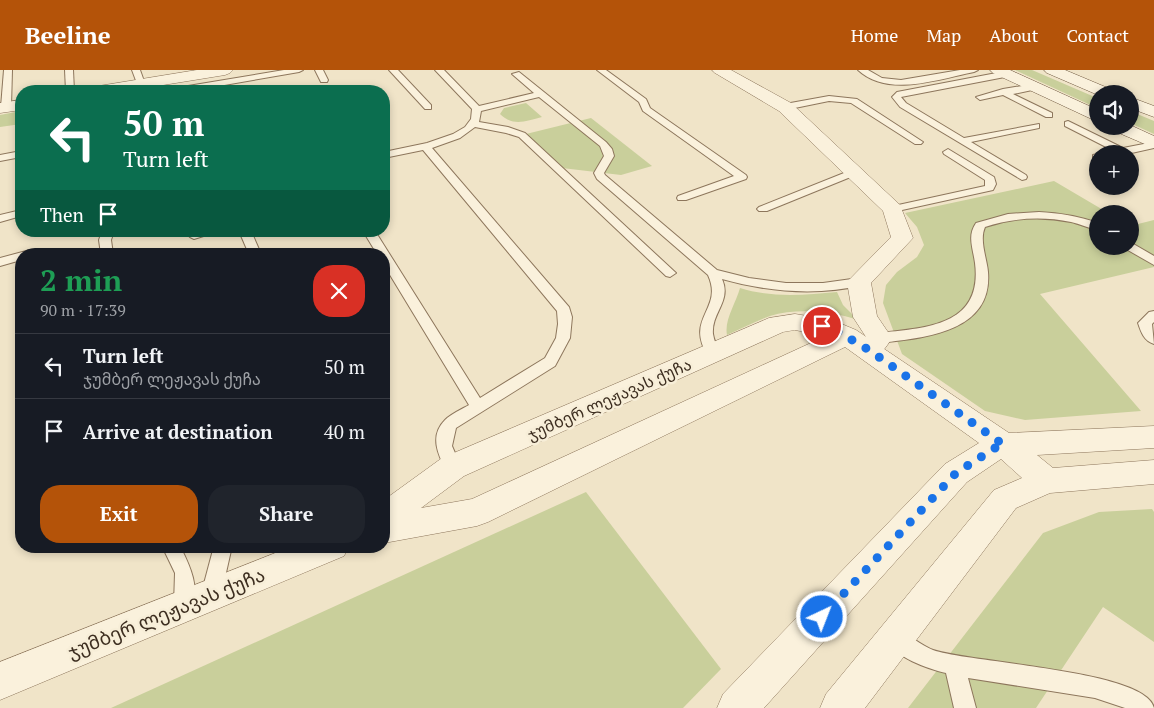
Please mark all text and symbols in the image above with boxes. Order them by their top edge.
text: Beeline [25,19,111,51]
text: Home [851,23,898,47]
text: Map [926,23,961,47]
text: About [989,23,1038,47]
text: Contact [1066,23,1129,47]
map controls [1089,85,1139,255]
button: sound [1089,85,1139,135]
text: 50 m [123,100,204,146]
icon: left [40,105,105,170]
text: Turn left [123,144,209,173]
button: + [1089,145,1139,195]
icon: arrive [94,200,122,228]
text: Then [40,202,84,227]
button: − [1089,205,1139,255]
text: 2 min [40,260,122,300]
button: close [313,265,365,317]
text: 90 m · 17:39 [40,299,126,321]
pin [801,305,843,347]
icon: arrive [808,312,836,340]
text: Turn left [83,343,164,368]
icon: left [40,352,68,380]
street label: ჯუმბერ ლეჟავას ქუჩა [523,353,695,445]
text: 50 m [324,354,365,379]
text: ჯუმბერ ლეჟავას ქუჩა [83,368,261,390]
icon: arrive [40,417,68,445]
text: Arrive at destination [83,419,272,444]
text: 40 m [324,419,365,444]
button: Exit [40,485,198,543]
button: Share [208,485,365,543]
street label: ჯუმბერ ლეჟავას ქუჩა [63,561,269,665]
position arrow [795,590,847,642]

